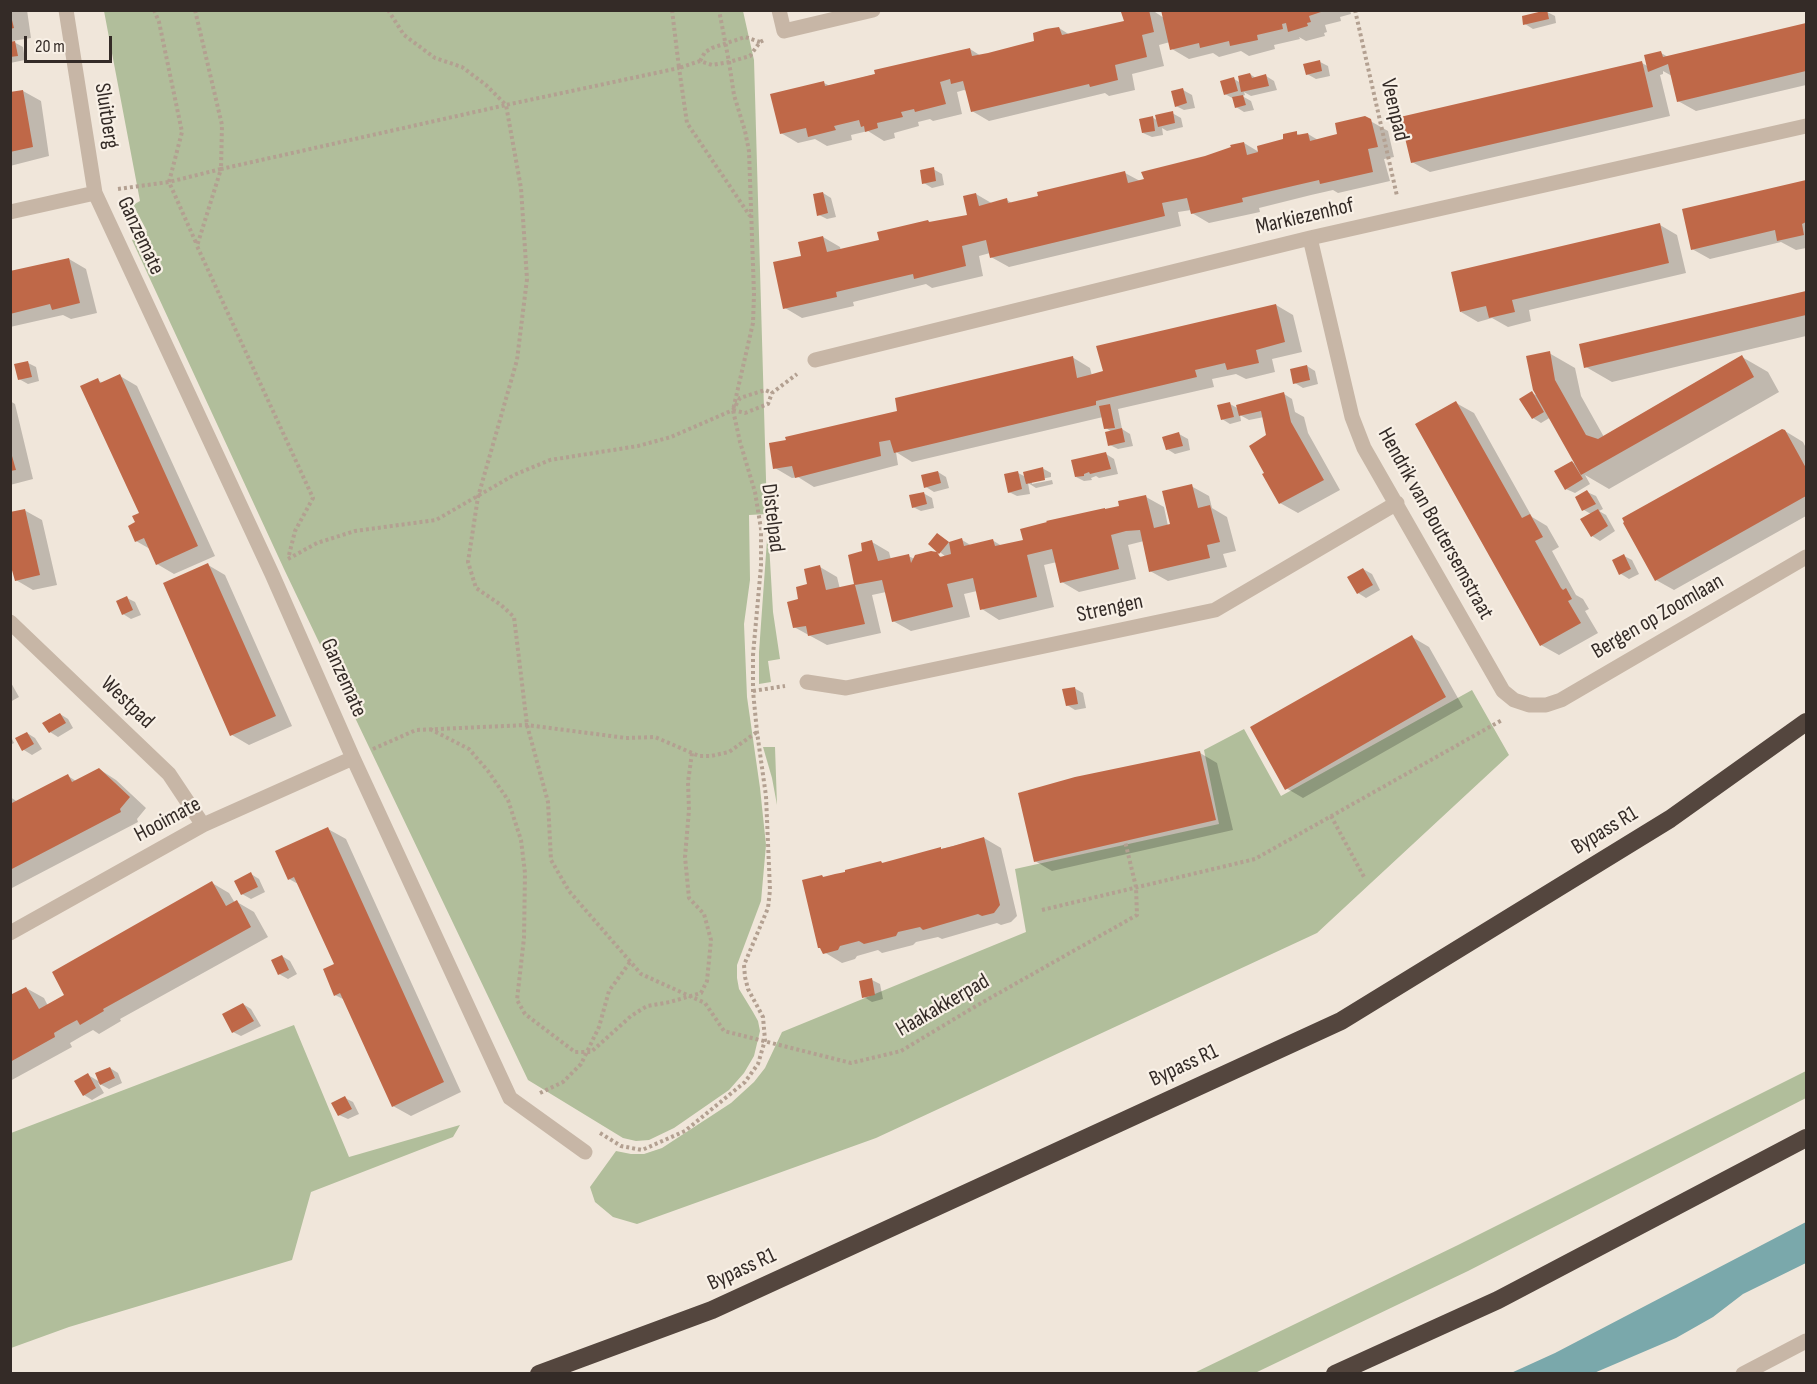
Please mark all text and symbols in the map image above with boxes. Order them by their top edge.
scale bar [27,24,116,62]
text: 20 m [35,36,65,57]
street label: Veenpad [1374,76,1414,144]
street label: Sluitberg [88,81,124,151]
street label: Ganzemate [110,193,170,279]
street label: Markiezenhof [1253,193,1357,241]
street label: Hendrik van Boutersemstraat [1371,424,1499,624]
street label: Distelpad [755,482,789,554]
street label: Bergen op Zoomlaan [1587,569,1729,665]
street label: Strengen [1074,589,1146,629]
street label: Ganzemate [314,635,372,721]
street label: Westpad [95,671,159,735]
street label: Hooimate [130,792,206,848]
street label: Bypass R1 [1567,801,1643,861]
street label: Haakakkerpad [892,969,994,1043]
street label: Bypass R1 [1146,1039,1222,1093]
street label: Bypass R1 [704,1243,780,1297]

